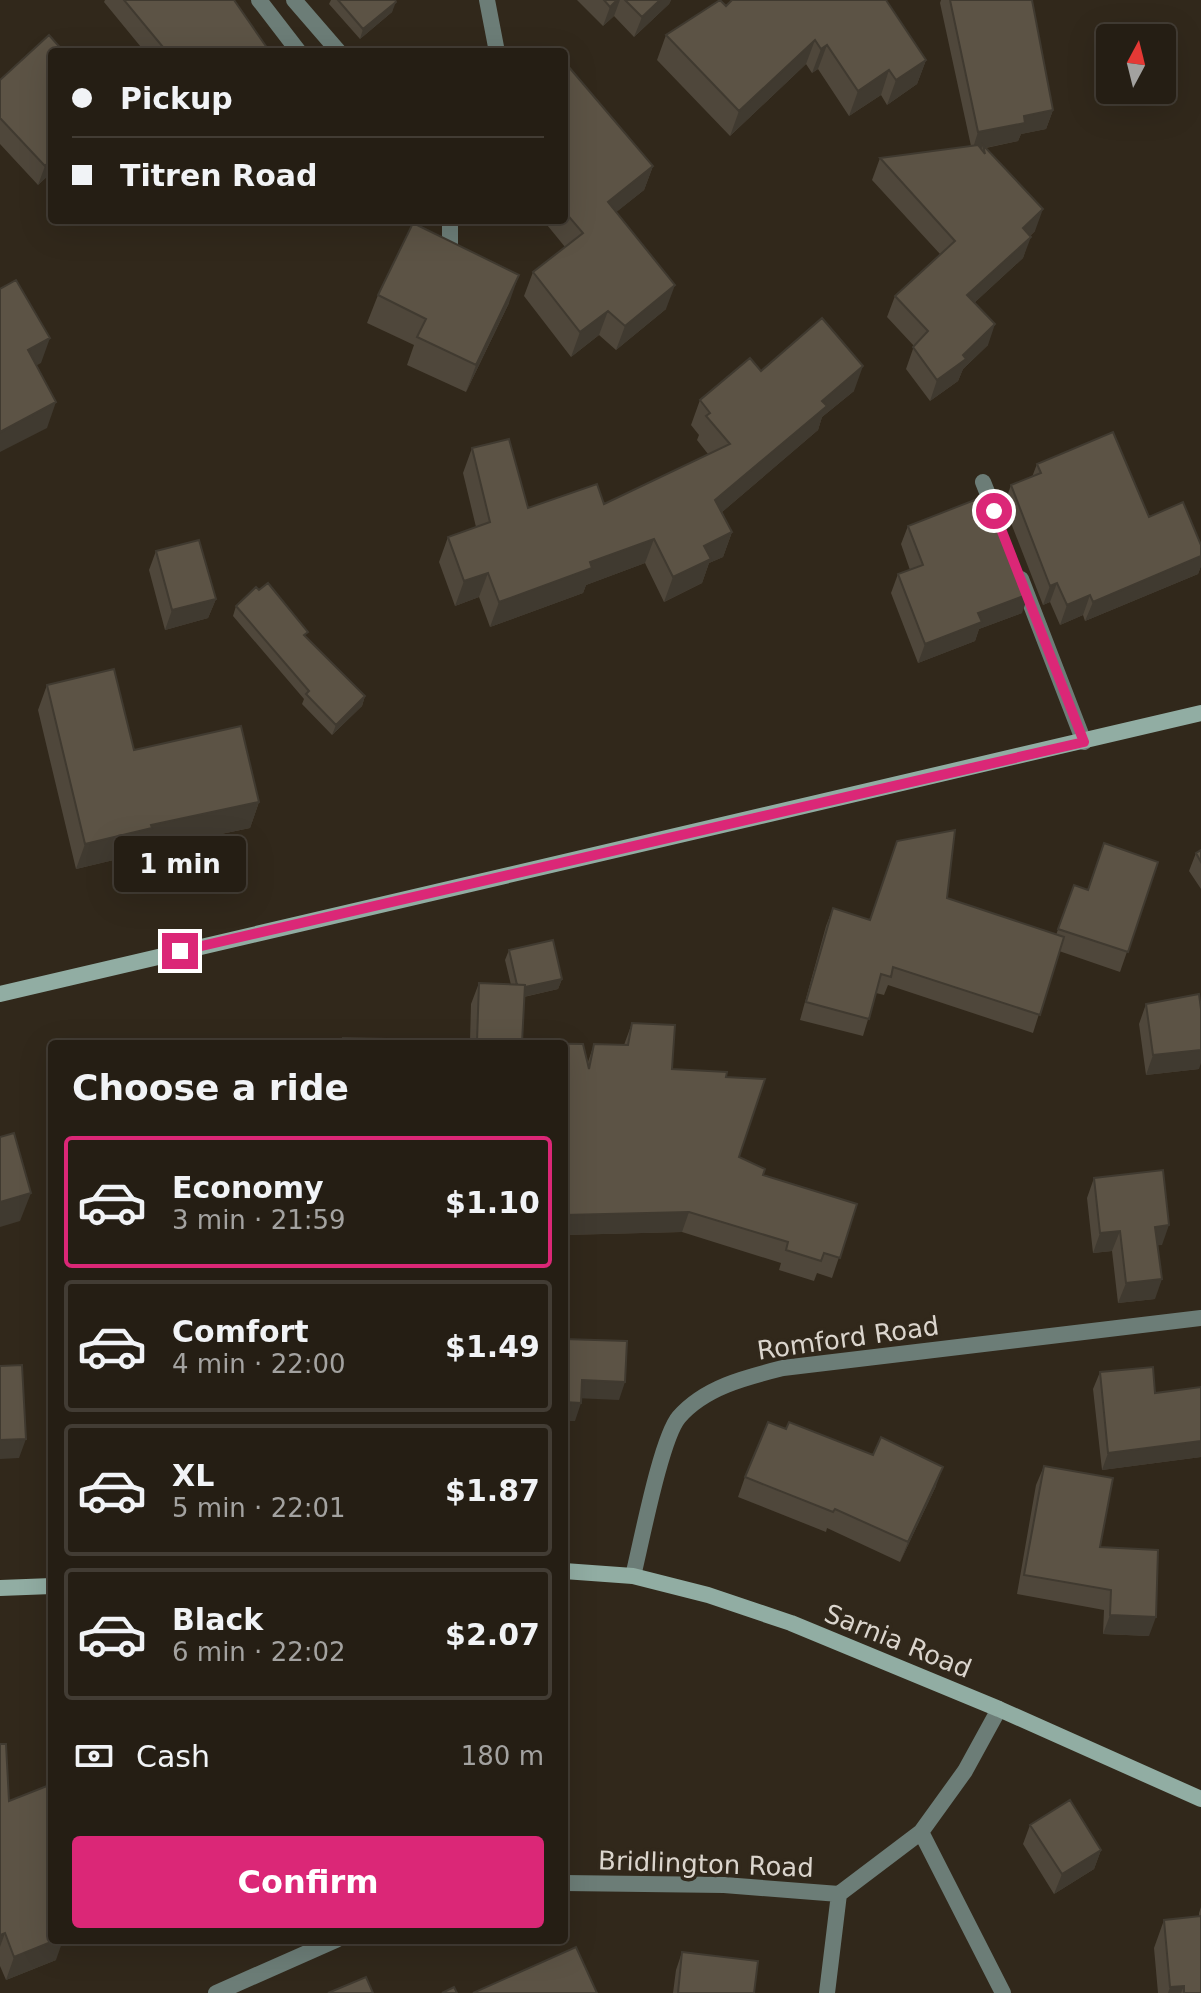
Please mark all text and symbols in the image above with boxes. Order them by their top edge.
north arrow [1096,24,1176,104]
map controls [1096,24,1176,104]
text: Pickup [120,81,233,116]
text: Titren Road [120,158,317,193]
route start [976,493,1012,529]
callout: 1 min [114,835,246,891]
text: 1 min [139,849,221,879]
route end [162,933,198,969]
text: Choose a ride [72,1067,349,1108]
icon: car [76,1166,148,1238]
text: Economy [172,1170,324,1205]
text: $1.10 [445,1185,540,1220]
text: 3 min · 21:59 [172,1205,346,1235]
icon: car [76,1310,148,1382]
street label: Romford Road [755,1310,941,1366]
text: Comfort [172,1314,309,1349]
text: $1.49 [445,1329,540,1364]
text: 4 min · 22:00 [172,1349,346,1379]
icon: car [76,1454,148,1526]
text: XL [172,1458,214,1493]
text: $1.87 [445,1473,540,1508]
text: 5 min · 22:01 [172,1493,346,1523]
icon: car [76,1598,148,1670]
street label: Sarnia Road [820,1598,976,1684]
text: Black [172,1602,263,1637]
text: $2.07 [445,1617,540,1652]
text: 6 min · 22:02 [172,1637,346,1667]
icon: cash [72,1734,116,1778]
text: Cash [136,1739,210,1774]
text: 180 m [461,1741,544,1771]
button: Confirm [72,1836,544,1928]
street label: Bridlington Road [598,1845,814,1883]

